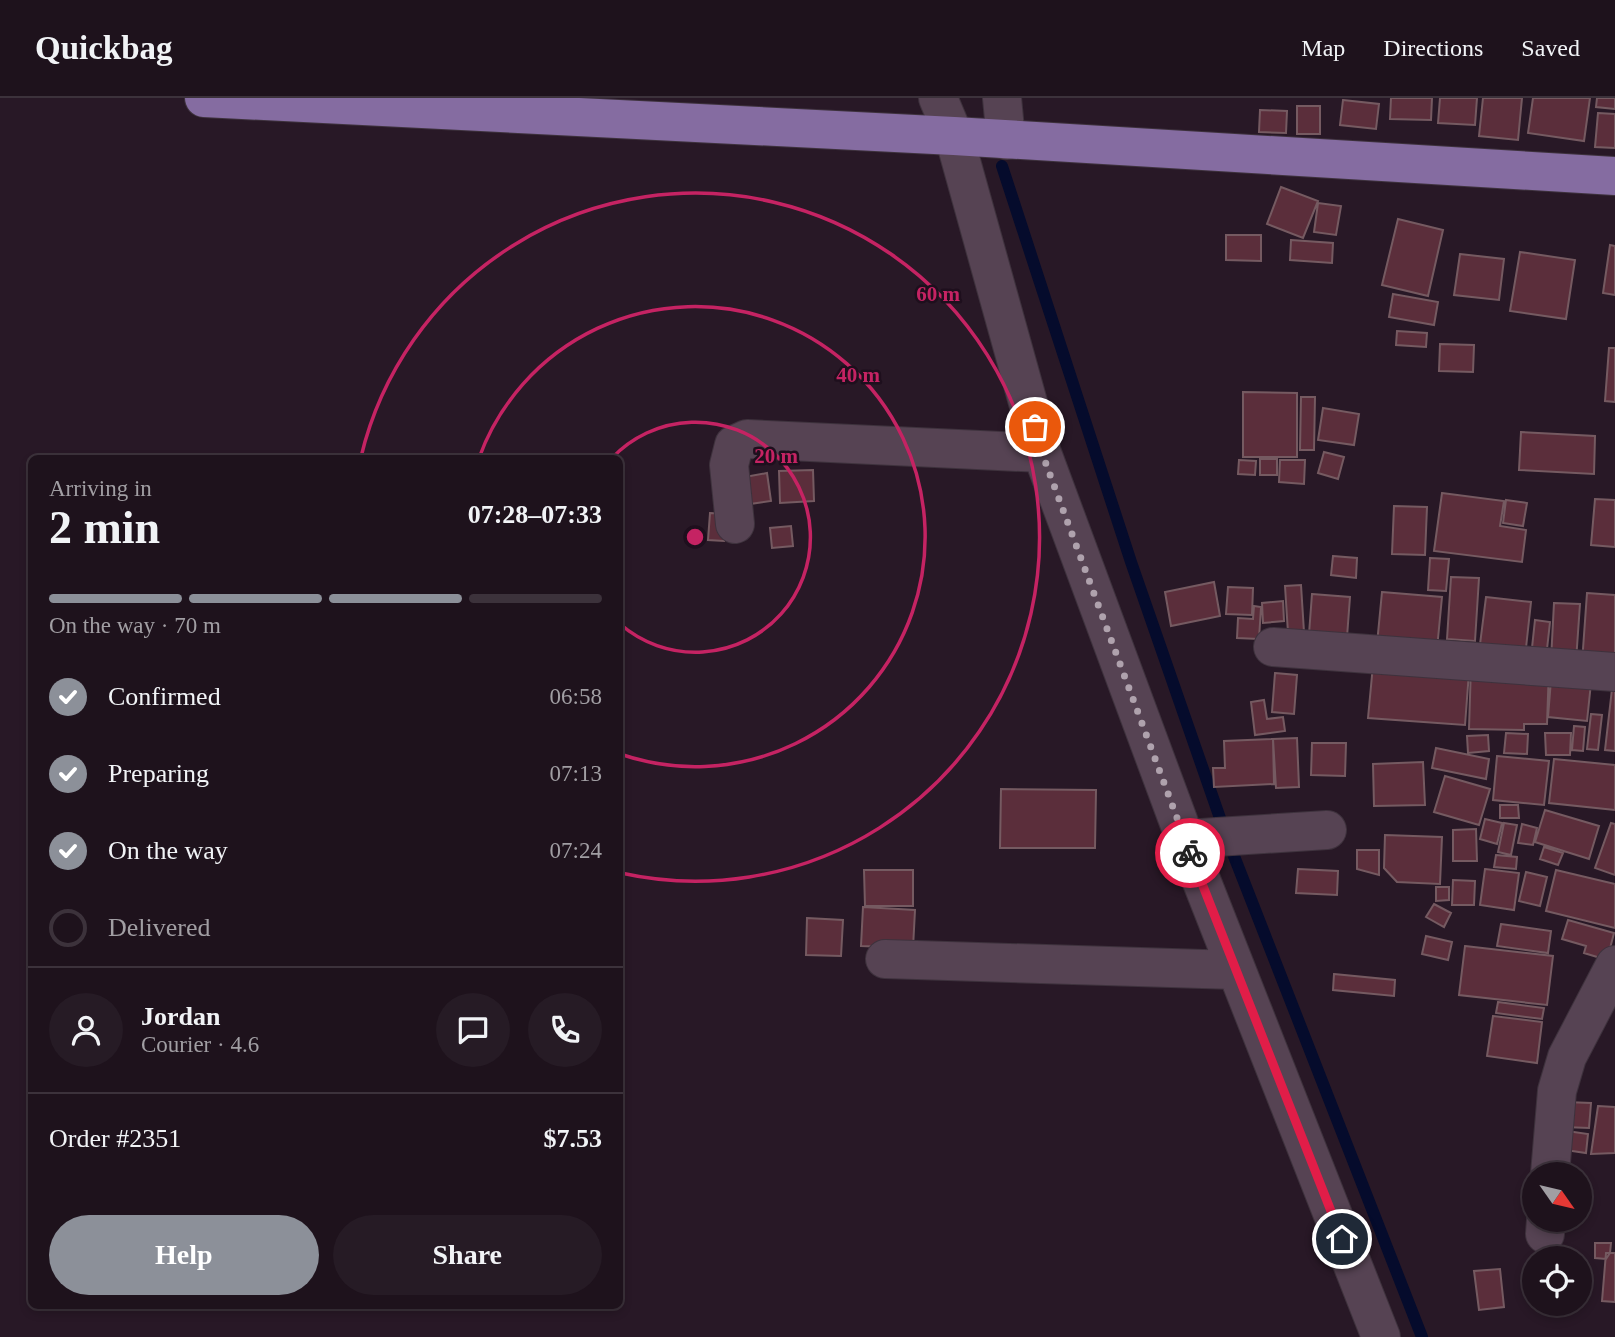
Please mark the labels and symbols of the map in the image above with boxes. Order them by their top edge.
text: 60 m [916,282,960,306]
text: 40 m [836,363,880,387]
pin [1005,397,1065,457]
text: 20 m [754,444,798,468]
centre of rings [683,525,707,549]
courier [1155,818,1225,888]
north arrow [1522,1162,1592,1232]
pin [1312,1209,1372,1269]

